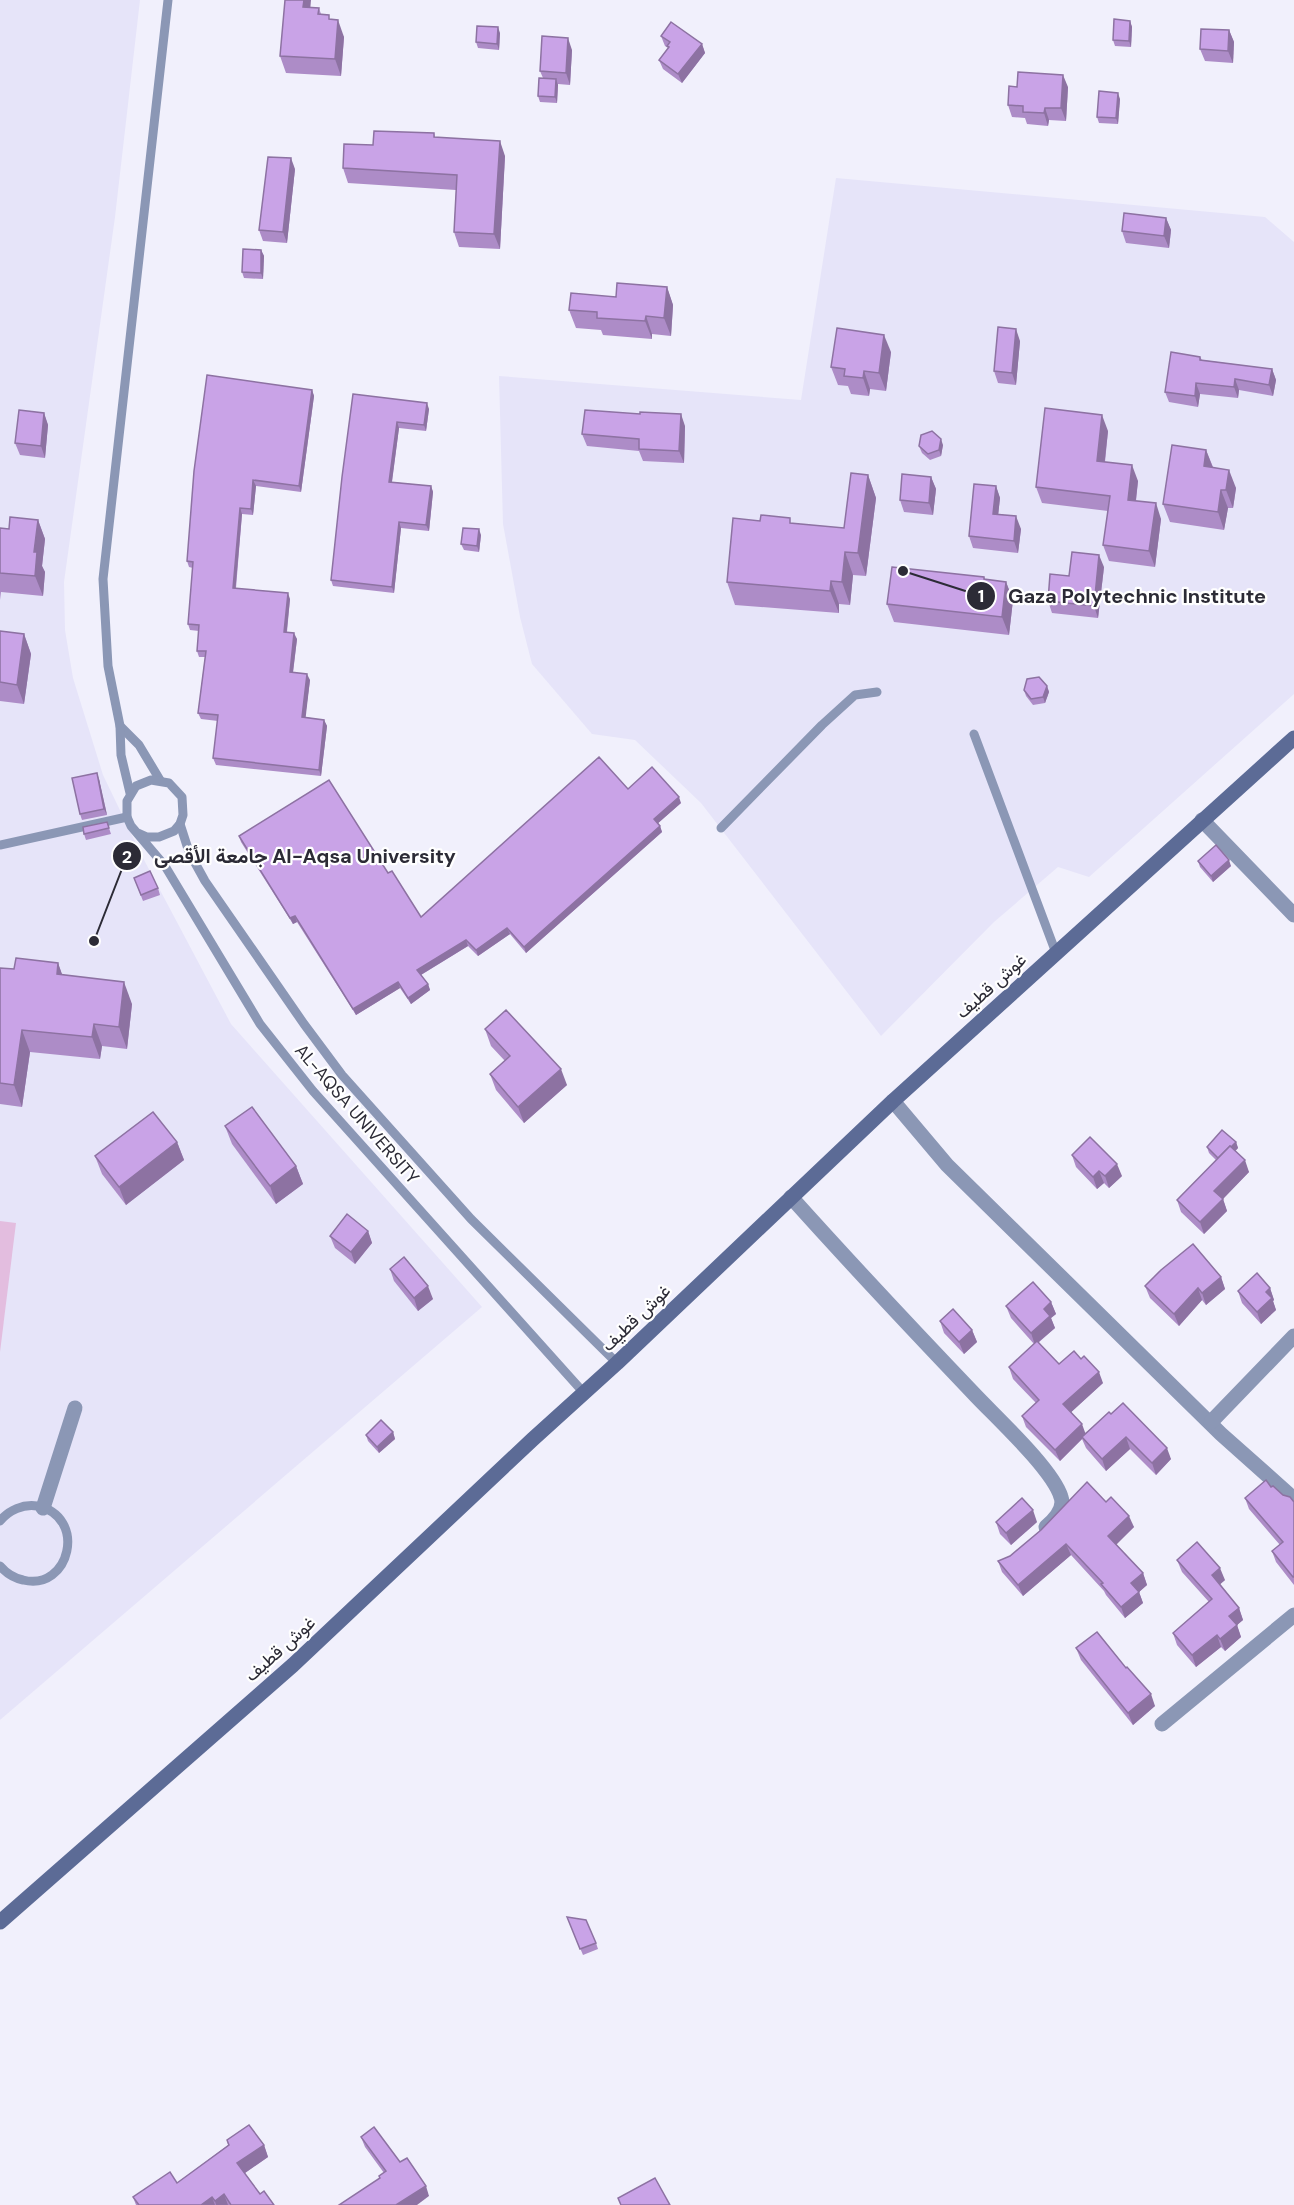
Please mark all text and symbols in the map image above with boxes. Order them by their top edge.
callout: Gaza Polytechnic Institute [966,577,1278,615]
text: Gaza Polytechnic Institute [1008,583,1266,609]
text: 1 [978,584,984,608]
callout: جامعة الأقصى Al-Aqsa University [112,837,468,875]
text: جامعة الأقصى Al-Aqsa University [154,843,456,869]
text: 2 [122,845,132,869]
street label: غوش قطيف [951,948,1031,1024]
street label: AL-AQSA UNIVERSITY [289,1039,425,1190]
street label: غوش قطيف [596,1279,676,1357]
street label: غوش قطيف [240,1611,320,1687]

